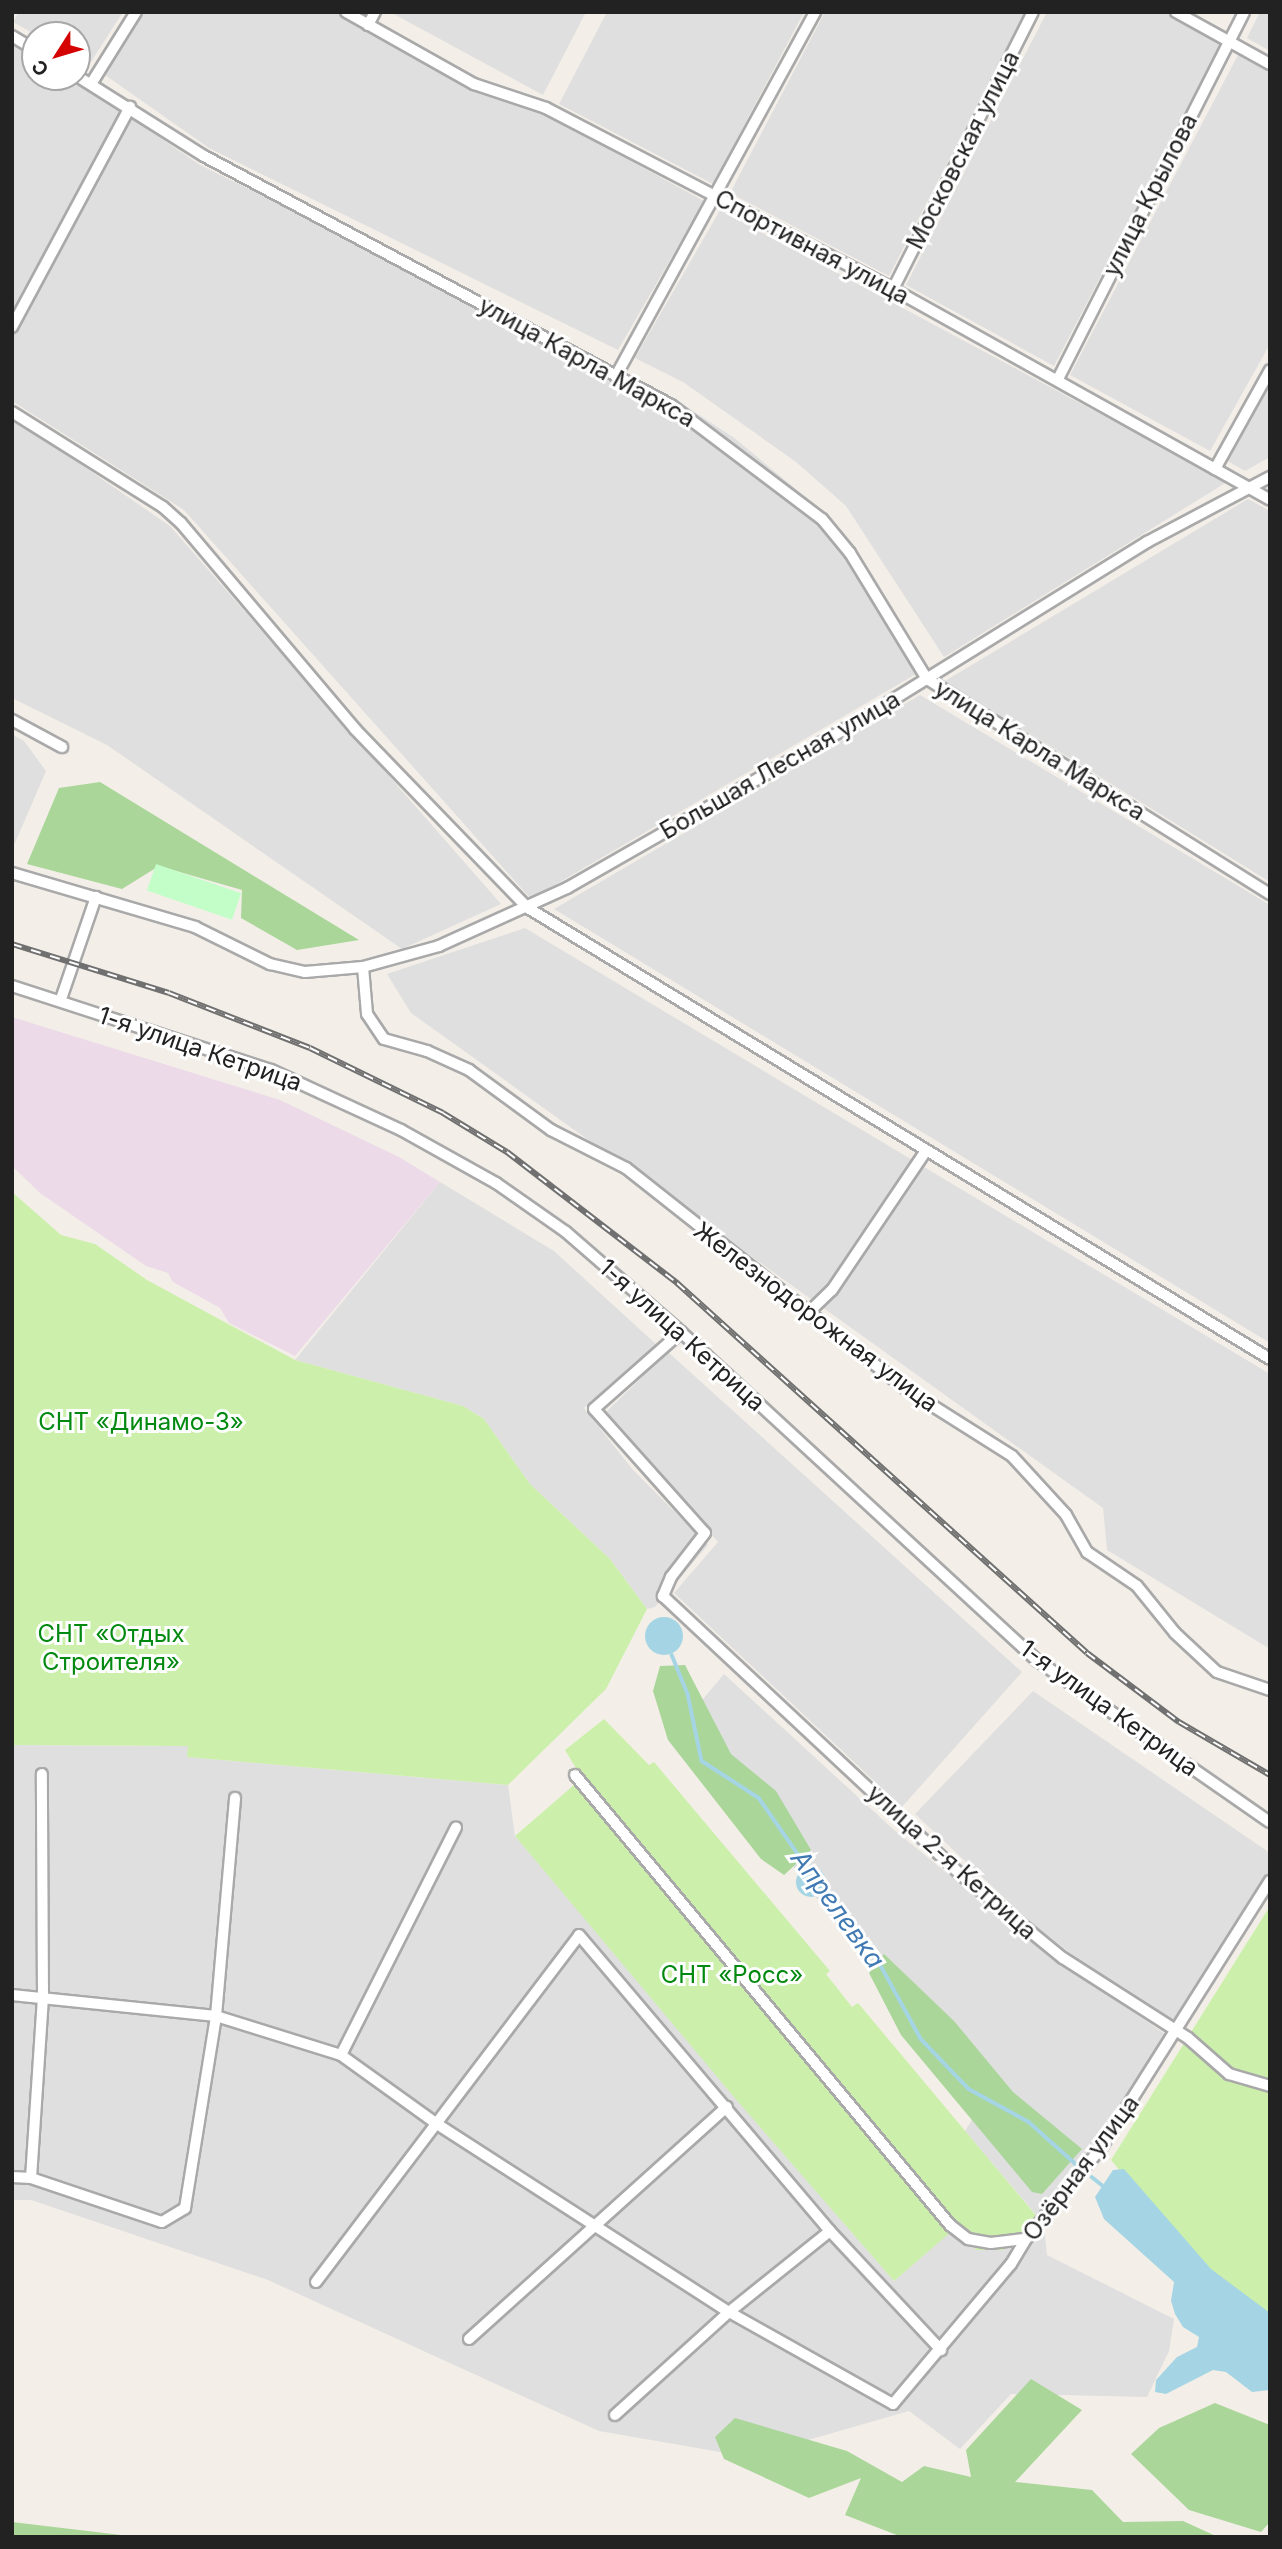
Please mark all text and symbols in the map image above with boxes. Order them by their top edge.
north arrow [21,21,91,91]
street label: Московская улица [901,46,1025,254]
text: С [27,55,54,80]
street label: улица Крылова [1097,109,1203,281]
street label: Спортивная улица [710,184,914,310]
street label: улица Карла Маркса [474,290,700,434]
street label: улица Карла Маркса [929,673,1151,827]
street label: Большая Лесная улица [655,685,905,845]
street label: 1-я улица Кетрица [95,1001,305,1097]
street label: Железнодорожная улица [688,1216,944,1418]
street label: 1-я улица Кетрица [593,1253,771,1417]
park label: СНТ «Динамо-3» [38,1408,244,1436]
park label: СНТ «Отдых Строителя» [38,1620,184,1676]
street label: 1-я улица Кетрица [1014,1634,1204,1782]
street label: улица 2-я Кетрица [861,1778,1043,1946]
water label: Апрелевка [785,1844,891,1974]
park label: СНТ «Росс» [661,1961,803,1989]
street label: Озёрная улица [1017,2090,1145,2246]

